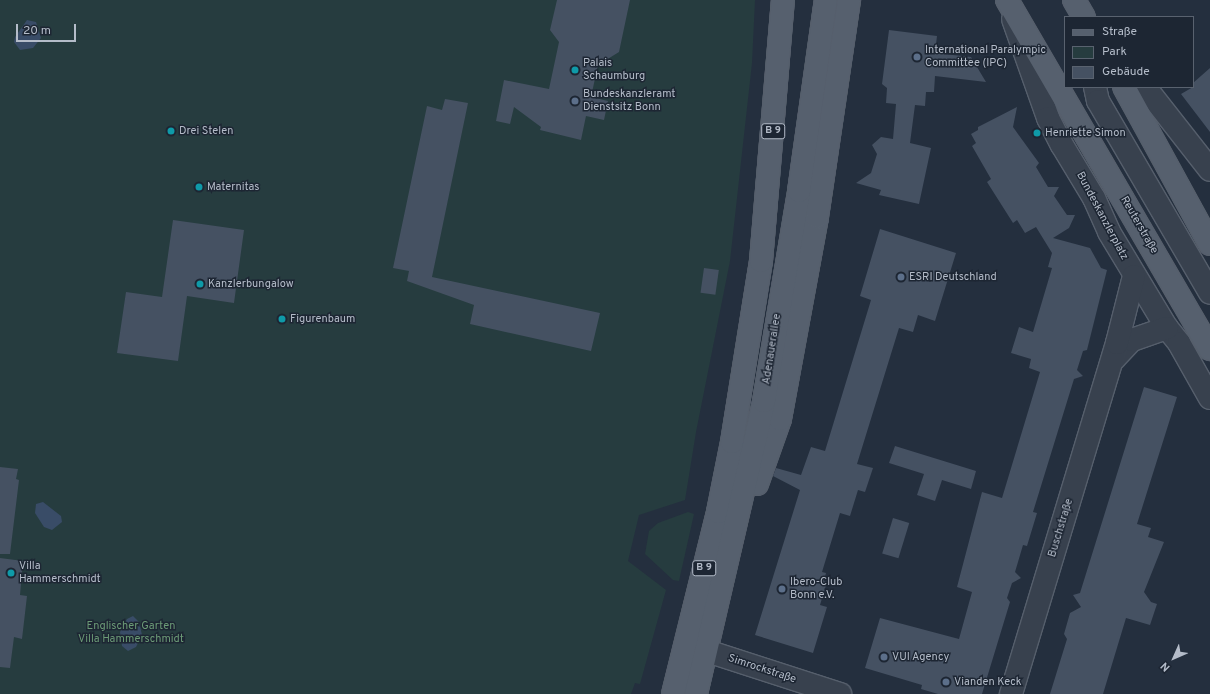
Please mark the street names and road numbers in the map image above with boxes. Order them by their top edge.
road number: B 9 [761,123,785,139]
street label: Bundeskanzlerplatz [1073,170,1131,262]
street label: Reuterstraße [1117,194,1161,256]
street label: Adenauerallee [760,313,784,385]
street label: Buschstraße [1046,497,1076,559]
road number: B 9 [692,560,716,576]
street label: Simrockstraße [726,652,798,686]

